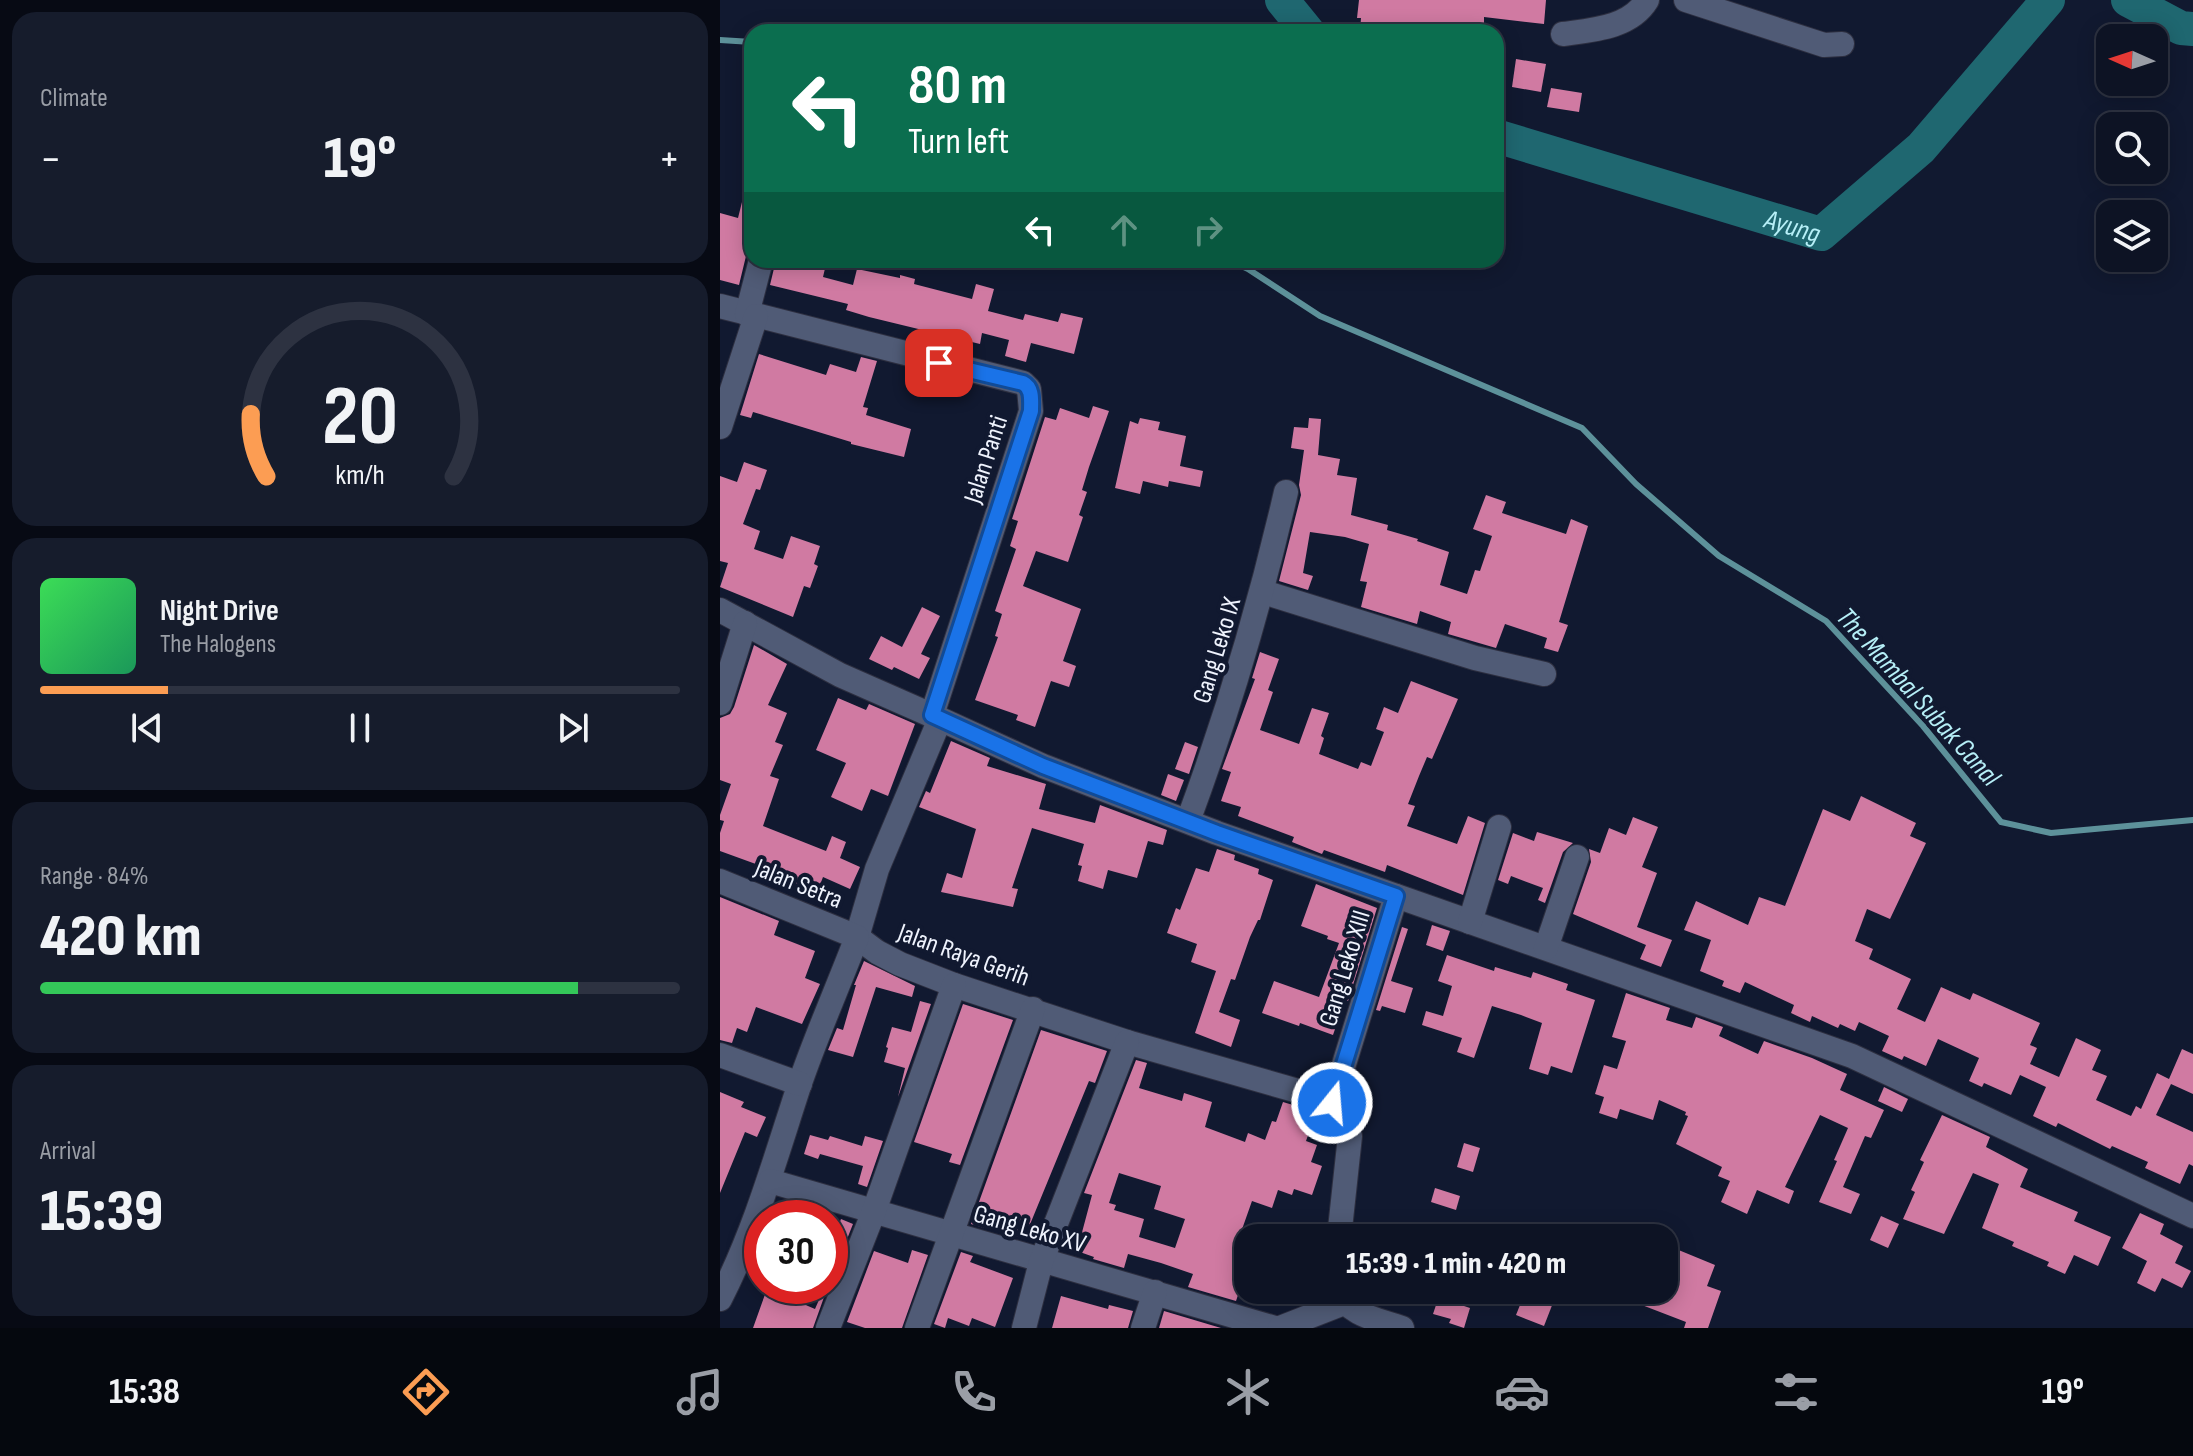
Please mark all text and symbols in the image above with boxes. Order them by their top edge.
north arrow [2096,24,2168,96]
map controls [2096,24,2168,272]
text: 80 m [908,53,1007,120]
icon: left [776,56,880,160]
text: Climate [40,83,108,114]
button: search [2096,112,2168,184]
text: Turn left [908,121,1009,164]
text: 19° [323,123,397,195]
text: − [40,133,62,186]
text: + [658,133,680,186]
button: layers [2096,200,2168,272]
water label: Ayung [1760,203,1825,251]
icon: left [1018,208,1062,252]
icon: ahead [1102,208,1146,252]
icon: right [1186,208,1230,252]
pin [905,329,973,397]
icon: arrive [917,341,961,385]
text: 20 [322,367,398,467]
street label: Jalan Panti [957,412,1015,508]
text: km/h [335,458,385,493]
text: Night Drive [160,593,279,629]
street label: Gang Leko IX [1187,594,1248,707]
water label: The Mambal Subak Canal [1829,601,2007,794]
text: The Halogens [160,629,276,660]
icon: previous [125,706,169,750]
icon: pause [338,706,382,750]
icon: next [551,706,595,750]
street label: Jalan Setra [749,852,847,916]
text: Range · 84% [40,861,149,892]
text: 420 km [40,901,202,973]
street label: Gang Leko XIII [1313,907,1378,1030]
street label: Jalan Raya Gerih [893,917,1033,994]
position arrow [1290,1061,1374,1145]
text: Arrival [40,1136,96,1167]
text: 15:39 [40,1176,163,1248]
street label: Gang Leko XV [970,1199,1090,1260]
speed limit sign: 30 [744,1200,848,1304]
text: 15:39 · 1 min · 420 m [1346,1246,1566,1282]
icon: directions [398,1364,454,1420]
icon: music [672,1364,728,1420]
icon: phone [946,1364,1002,1420]
icon: climate [1220,1364,1276,1420]
icon: car [1494,1364,1550,1420]
icon: filters [1768,1364,1824,1420]
text: 15:38 [109,1371,180,1414]
text: 19° [2042,1371,2084,1414]

